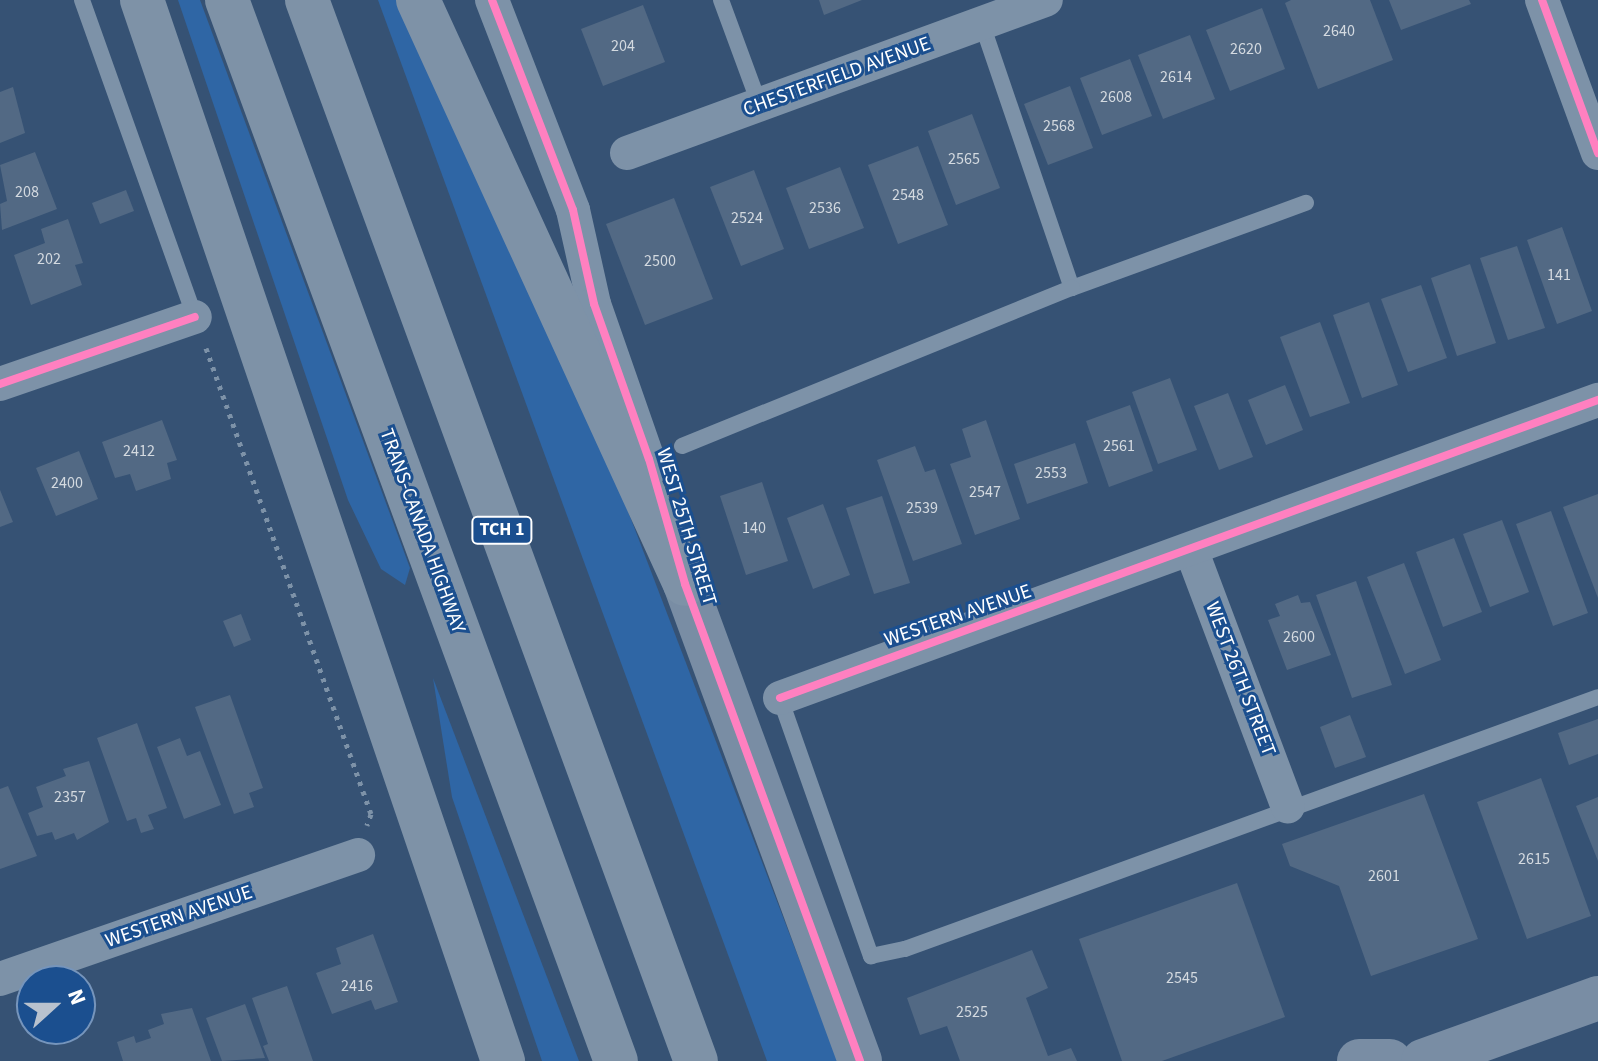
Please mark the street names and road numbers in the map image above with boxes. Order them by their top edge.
street label: CHESTERFIELD AVENUE [740,32,934,122]
street label: TRANS-CANADA HIGHWAY [374,426,470,636]
street label: WEST 25TH STREET [651,446,721,608]
road number: TCH 1 [470,516,534,544]
street label: WESTERN AVENUE [881,580,1035,652]
street label: WEST 26TH STREET [1200,599,1280,759]
street label: WESTERN AVENUE [102,881,256,953]

